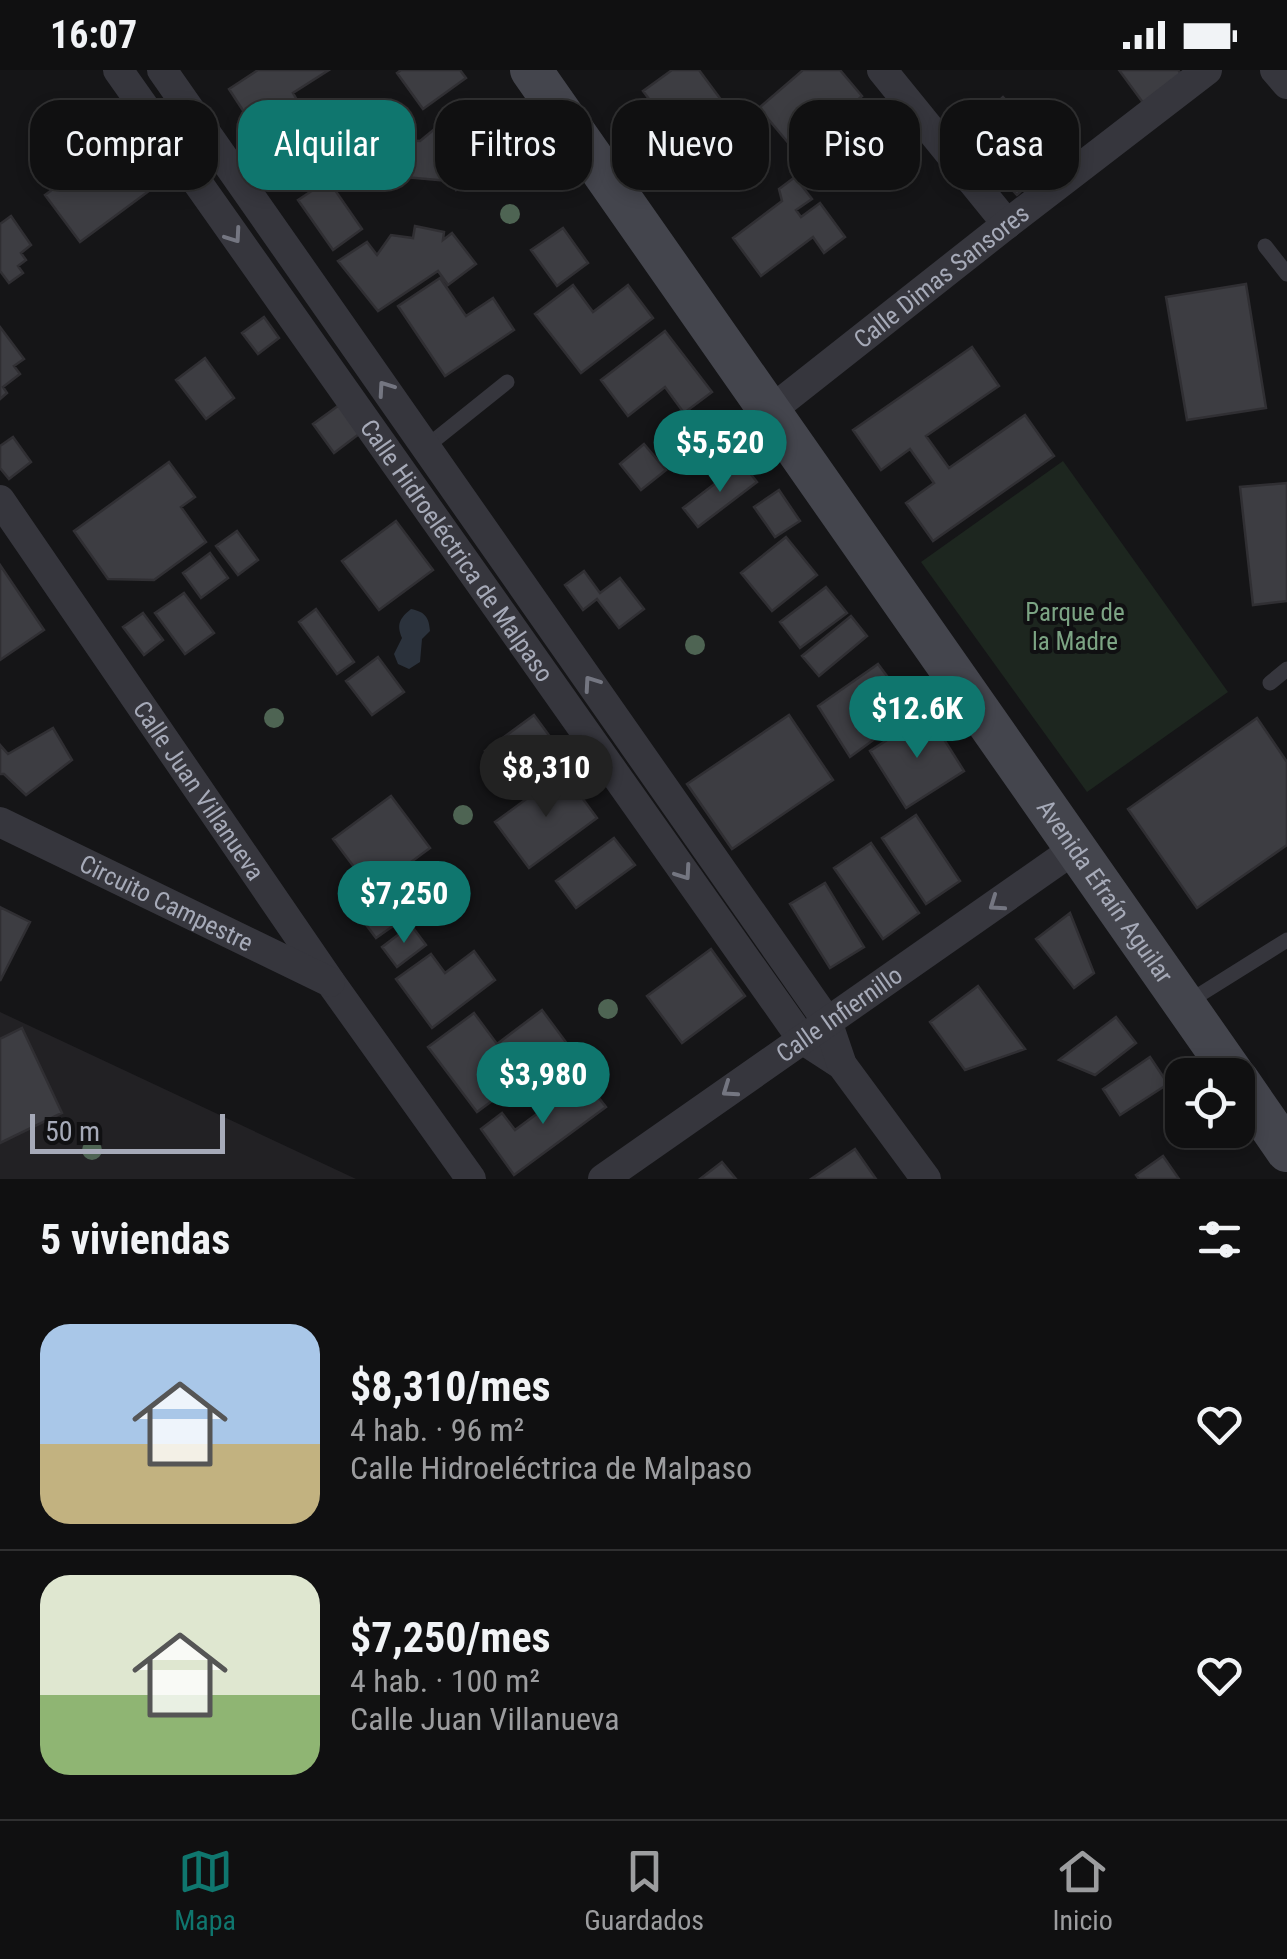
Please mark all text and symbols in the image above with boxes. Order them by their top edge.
text: 16:07 [50,13,137,57]
chip: Comprar [30,100,218,190]
chip: Alquilar [238,100,415,190]
chip: Filtros [435,100,592,190]
chip: Nuevo [612,100,769,190]
chip: Piso [789,100,920,190]
chip: Casa [940,100,1079,190]
street label: Calle Dimas Sansores [848,198,1034,354]
one-way arrow [222,224,240,243]
one-way arrow [379,380,397,399]
pin: $5,520 [639,410,801,495]
street label: Calle Hidroeléctrica de Malpaso [355,414,560,687]
text: $5,520 [676,423,764,461]
park label: Parque de la Madre [1025,598,1125,656]
one-way arrow [585,676,603,694]
pin: $12.6K [836,676,998,761]
text: $12.6K [871,689,963,727]
street label: Calle Juan Villanueva [127,695,270,885]
pin: $8,310 [465,735,627,820]
text: $8,310 [502,748,590,786]
street label: Avenida Efraín Aguilar [1031,794,1180,989]
street label: Circuito Campestre [75,848,258,957]
pin: $7,250 [323,861,485,946]
one-way arrow [672,862,690,880]
text: $7,250 [360,874,448,912]
one-way arrow [988,892,1007,910]
street label: Calle Infiernillo [770,960,908,1068]
pin: $3,980 [462,1042,624,1127]
text: $3,980 [499,1055,587,1093]
map controls [1165,1058,1255,1148]
button: locate [1165,1058,1255,1148]
one-way arrow [722,1078,741,1096]
scale bar [30,1109,225,1154]
text: 50 m [45,1115,100,1148]
icon: filters [1192,1212,1247,1267]
text: 5 viviendas [40,1215,230,1264]
text: $8,310/mes [350,1362,551,1411]
icon: home [120,1364,240,1484]
icon: heart [1192,1397,1247,1452]
text: 4 hab. · 96 m² [350,1411,524,1449]
text: Calle Hidroeléctrica de Malpaso [350,1449,752,1487]
text: $7,250/mes [350,1613,551,1662]
icon: home [120,1615,240,1735]
icon: heart [1192,1648,1247,1703]
text: 4 hab. · 100 m² [350,1662,540,1700]
text: Calle Juan Villanueva [350,1700,619,1738]
tab: Mapa [174,1844,236,1937]
tab: Guardados [584,1844,704,1937]
tab: Inicio [1052,1844,1113,1937]

